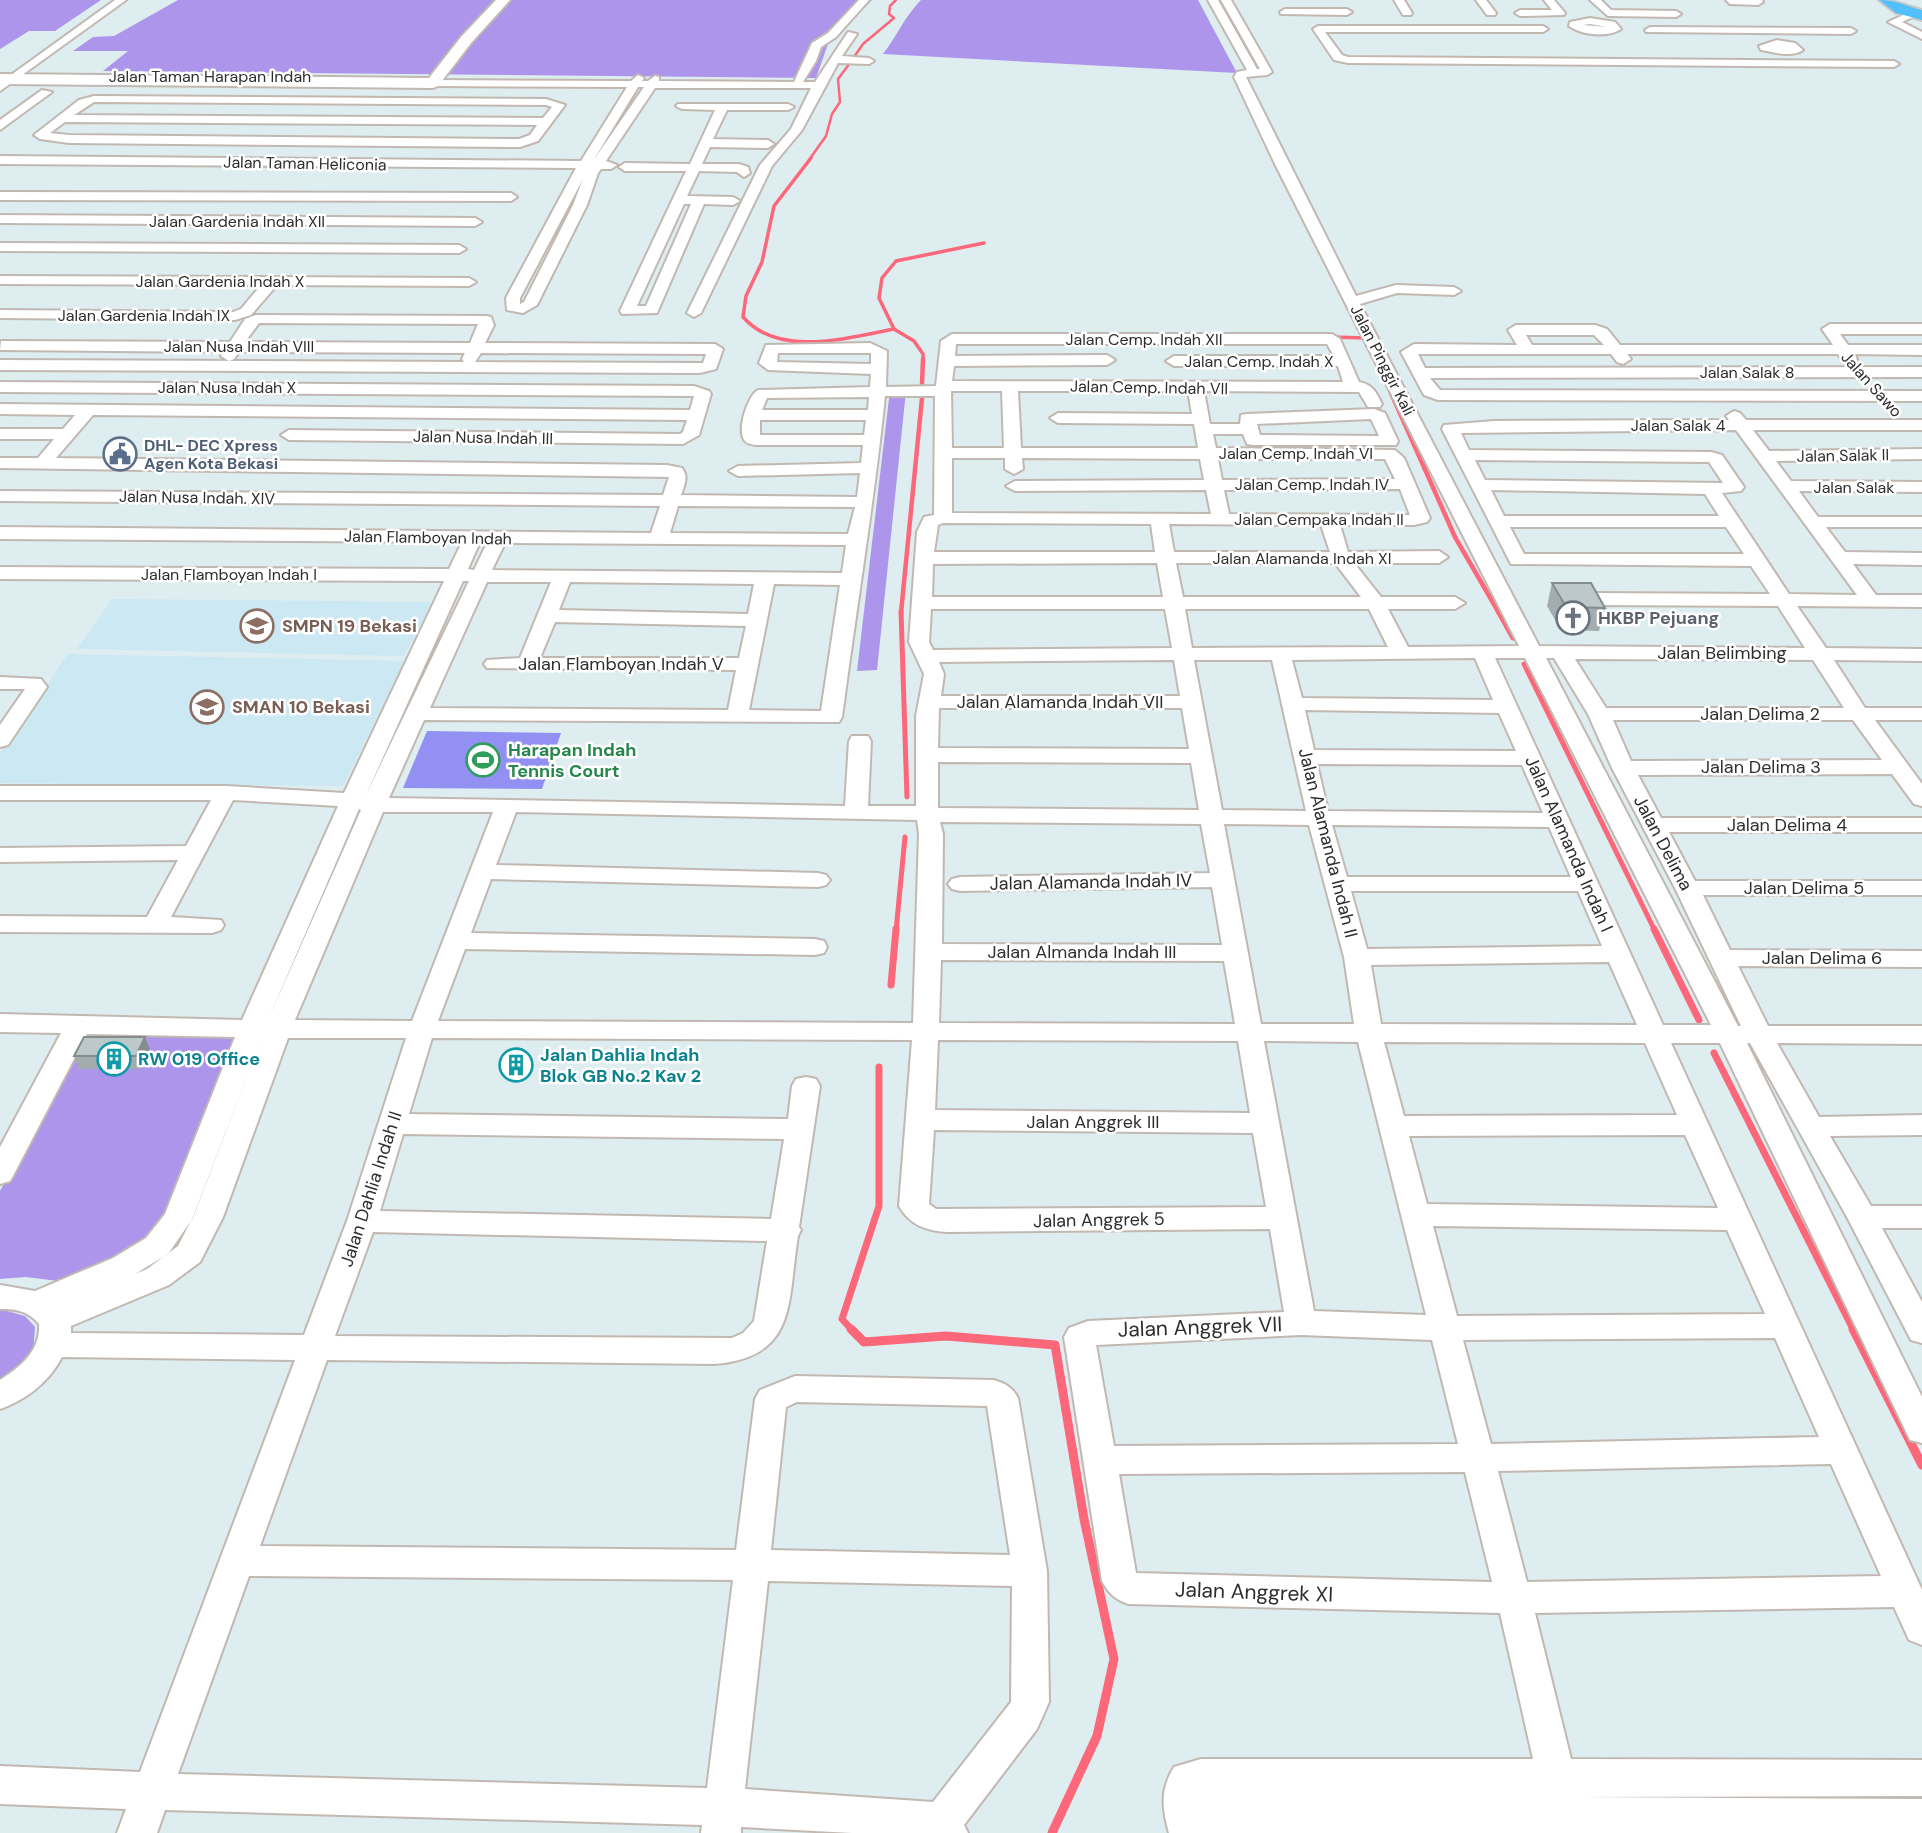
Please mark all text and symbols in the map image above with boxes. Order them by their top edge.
street label: Jalan Taman Harapan Indah [109,66,311,87]
street label: Jalan Taman Heliconia [223,152,387,175]
street label: Jalan Gardenia Indah XII [149,211,325,232]
street label: Jalan Gardenia Indah X [136,271,305,292]
street label: Jalan Pinggir Kali [1346,301,1420,419]
street label: Jalan Gardenia Indah IX [58,305,231,326]
street label: Jalan Cemp. Indah XII [1066,329,1222,350]
street label: Jalan Nusa Indah VIII [164,336,314,357]
street label: Jalan Sawo [1837,347,1907,422]
street label: Jalan Cemp. Indah X [1184,351,1334,372]
street label: Jalan Salak 8 [1700,362,1794,383]
street label: Jalan Cemp. Indah VII [1070,376,1228,399]
street label: Jalan Nusa Indah X [158,377,297,398]
street label: Jalan Salak 4 [1631,415,1726,436]
street label: Jalan Nusa Indah III [413,426,553,449]
public building icon: DHL- DEC Xpress Agen Kota Bekasi [101,435,139,473]
place label: DHL- DEC Xpress Agen Kota Bekasi [144,435,278,474]
street label: Jalan Cemp. Indah VI [1219,443,1373,464]
street label: Jalan Salak II [1797,444,1889,467]
street label: Jalan Cemp. Indah IV [1235,474,1389,495]
street label: Jalan Salak [1814,477,1894,498]
street label: Jalan Nusa Indah. XIV [119,486,275,509]
street label: Jalan Cempaka Indah II [1234,509,1404,530]
street label: Jalan Flamboyan Indah [344,526,512,549]
street label: Jalan Alamanda Indah XI [1213,548,1391,569]
street label: Jalan Flamboyan Indah I [141,564,317,585]
church icon: HKBP Pejuang [1554,599,1592,637]
place label: HKBP Pejuang [1598,606,1719,630]
school or university icon: SMPN 19 Bekasi [238,607,276,645]
place label: SMPN 19 Bekasi [282,614,417,638]
street label: Jalan Belimbing [1657,641,1787,665]
street label: Jalan Flamboyan Indah V [518,652,724,676]
school or university icon: SMAN 10 Bekasi [188,688,226,726]
street label: Jalan Alamanda Indah VII [957,690,1163,714]
place label: SMAN 10 Bekasi [232,695,370,719]
street label: Jalan Delima 2 [1700,702,1820,726]
place label: Harapan Indah Tennis Court [508,738,636,783]
sports icon: Harapan Indah Tennis Court [464,741,502,779]
street label: Jalan Alamanda Indah II [1293,746,1363,940]
street label: Jalan Alamanda Indah I [1519,752,1619,936]
street label: Jalan Delima 3 [1701,755,1821,779]
street label: Jalan Delima [1628,791,1698,895]
street label: Jalan Delima 4 [1727,813,1847,837]
street label: Jalan Alamanda Indah IV [990,868,1192,896]
street label: Jalan Delima 5 [1744,876,1864,900]
street label: Jalan Almanda Indah III [987,940,1177,964]
street label: Jalan Delima 6 [1762,946,1882,970]
building icon: RW 019 Office [95,1040,133,1078]
place label: Jalan Dahlia Indah Blok GB No.2 Kav 2 [540,1043,701,1088]
building icon: Jalan Dahlia Indah Blok GB No.2 Kav 2 [497,1046,535,1084]
place label: RW 019 Office [138,1047,260,1071]
street label: Jalan Dahlia Indah II [335,1108,407,1270]
street label: Jalan Anggrek III [1026,1110,1160,1134]
street label: Jalan Anggrek 5 [1033,1207,1165,1233]
street label: Jalan Anggrek VII [1117,1310,1283,1344]
street label: Jalan Anggrek XI [1174,1575,1334,1609]

